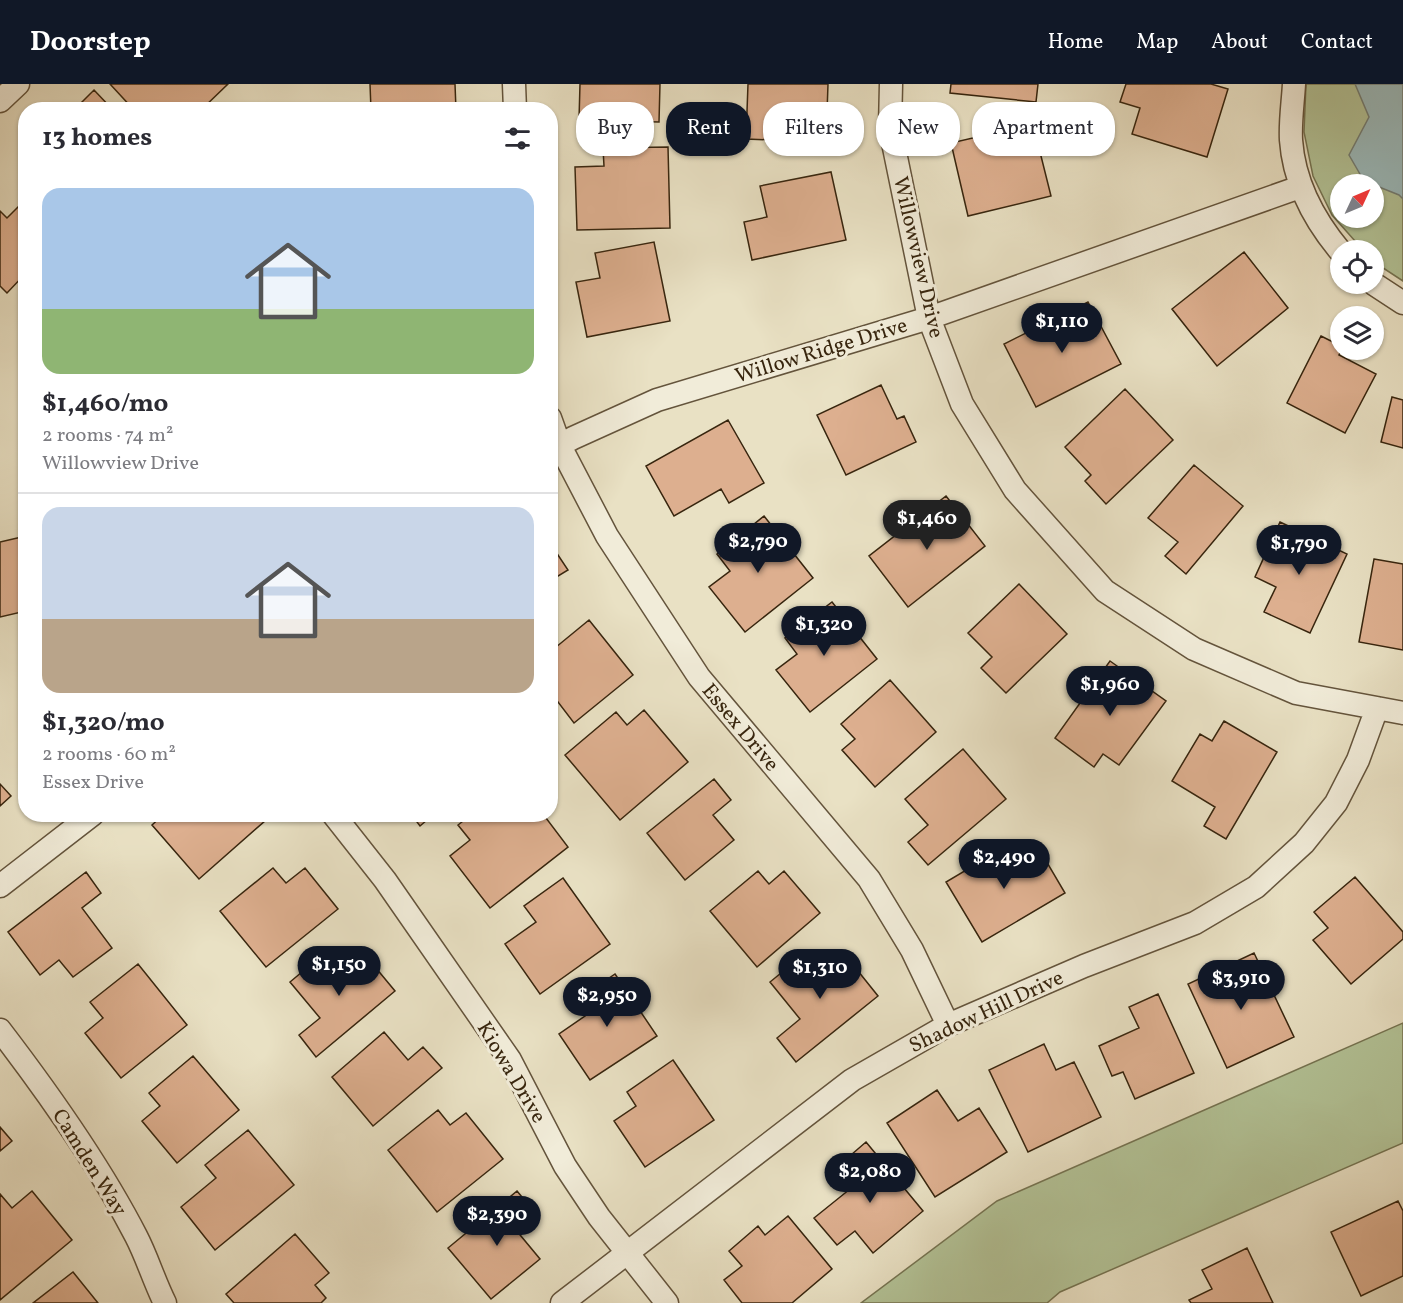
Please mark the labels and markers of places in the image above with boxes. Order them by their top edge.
pin: $1,110 [1013,303,1111,354]
pin: $1,460 [878,500,976,551]
pin: $2,790 [709,523,807,574]
pin: $1,790 [1250,525,1348,576]
pin: $1,320 [775,606,873,657]
pin: $1,960 [1061,666,1159,717]
pin: $2,490 [955,839,1053,890]
pin: $1,150 [290,946,388,997]
pin: $1,310 [771,949,869,1000]
pin: $3,910 [1192,960,1290,1011]
pin: $2,950 [558,977,656,1028]
pin: $2,080 [821,1153,919,1204]
pin: $2,390 [448,1196,546,1247]

